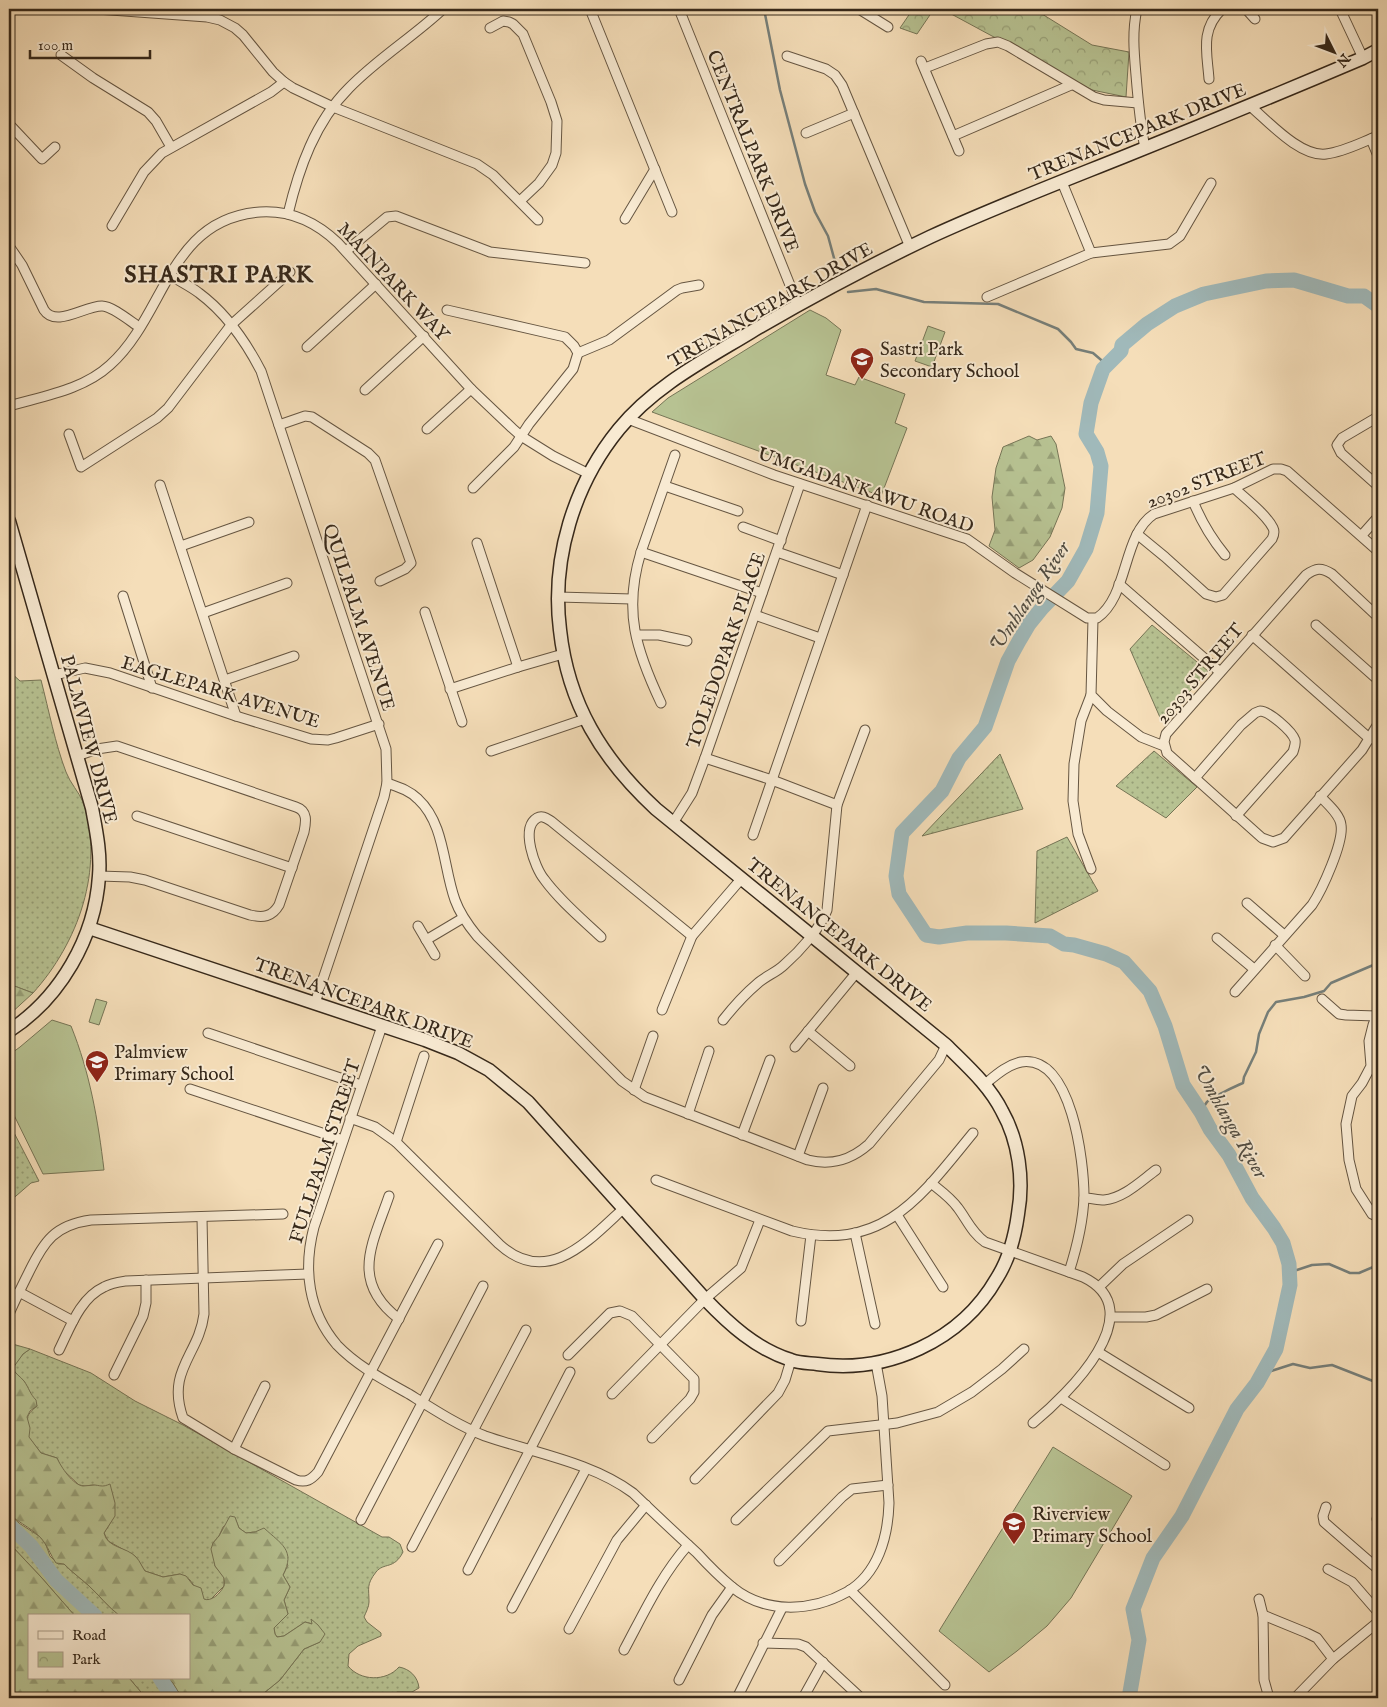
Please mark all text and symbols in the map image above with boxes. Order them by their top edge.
scale bar [30,28,150,60]
north arrow [1310,28,1360,78]
text: 100 m [38,36,74,55]
street label: CENTRALPARK DRIVE [700,47,804,257]
text: N [1332,49,1354,71]
street label: TRENANCEPARK DRIVE [1026,78,1250,187]
street label: MAINPARK WAY [331,218,454,348]
street label: TRENANCEPARK DRIVE [665,237,877,374]
district label: SHASTRI PARK [124,260,314,291]
place label: Sastri Park Secondary School [880,338,1020,384]
school or university icon: Sastri Park Secondary School [849,346,875,380]
street label: UMGADANKAWU ROAD [754,443,977,539]
street label: 20302 STREET [1144,447,1270,515]
street label: QUILPALM AVENUE [317,521,400,714]
water label: Umhlanga River [984,536,1078,657]
street label: TOLEDOPARK PLACE [682,549,772,752]
street label: 20303 STREET [1151,619,1250,730]
street label: EAGLEPARK AVENUE [118,651,323,735]
street label: PALMVIEW DRIVE [54,653,122,827]
street label: TRENANCEPARK DRIVE [741,853,936,1018]
street label: TRENANCEPARK DRIVE [250,953,476,1055]
place label: Palmview Primary School [114,1041,235,1087]
school or university icon: Palmview Primary School [84,1049,110,1083]
street label: FULLPALM STREET [285,1056,367,1247]
water label: Umhlanga River [1186,1060,1273,1185]
place label: Riverview Primary School [1032,1503,1153,1549]
school or university icon: Riverview Primary School [1001,1511,1027,1545]
legend [28,1614,190,1680]
text: Road [72,1626,107,1645]
text: Park [72,1650,102,1669]

